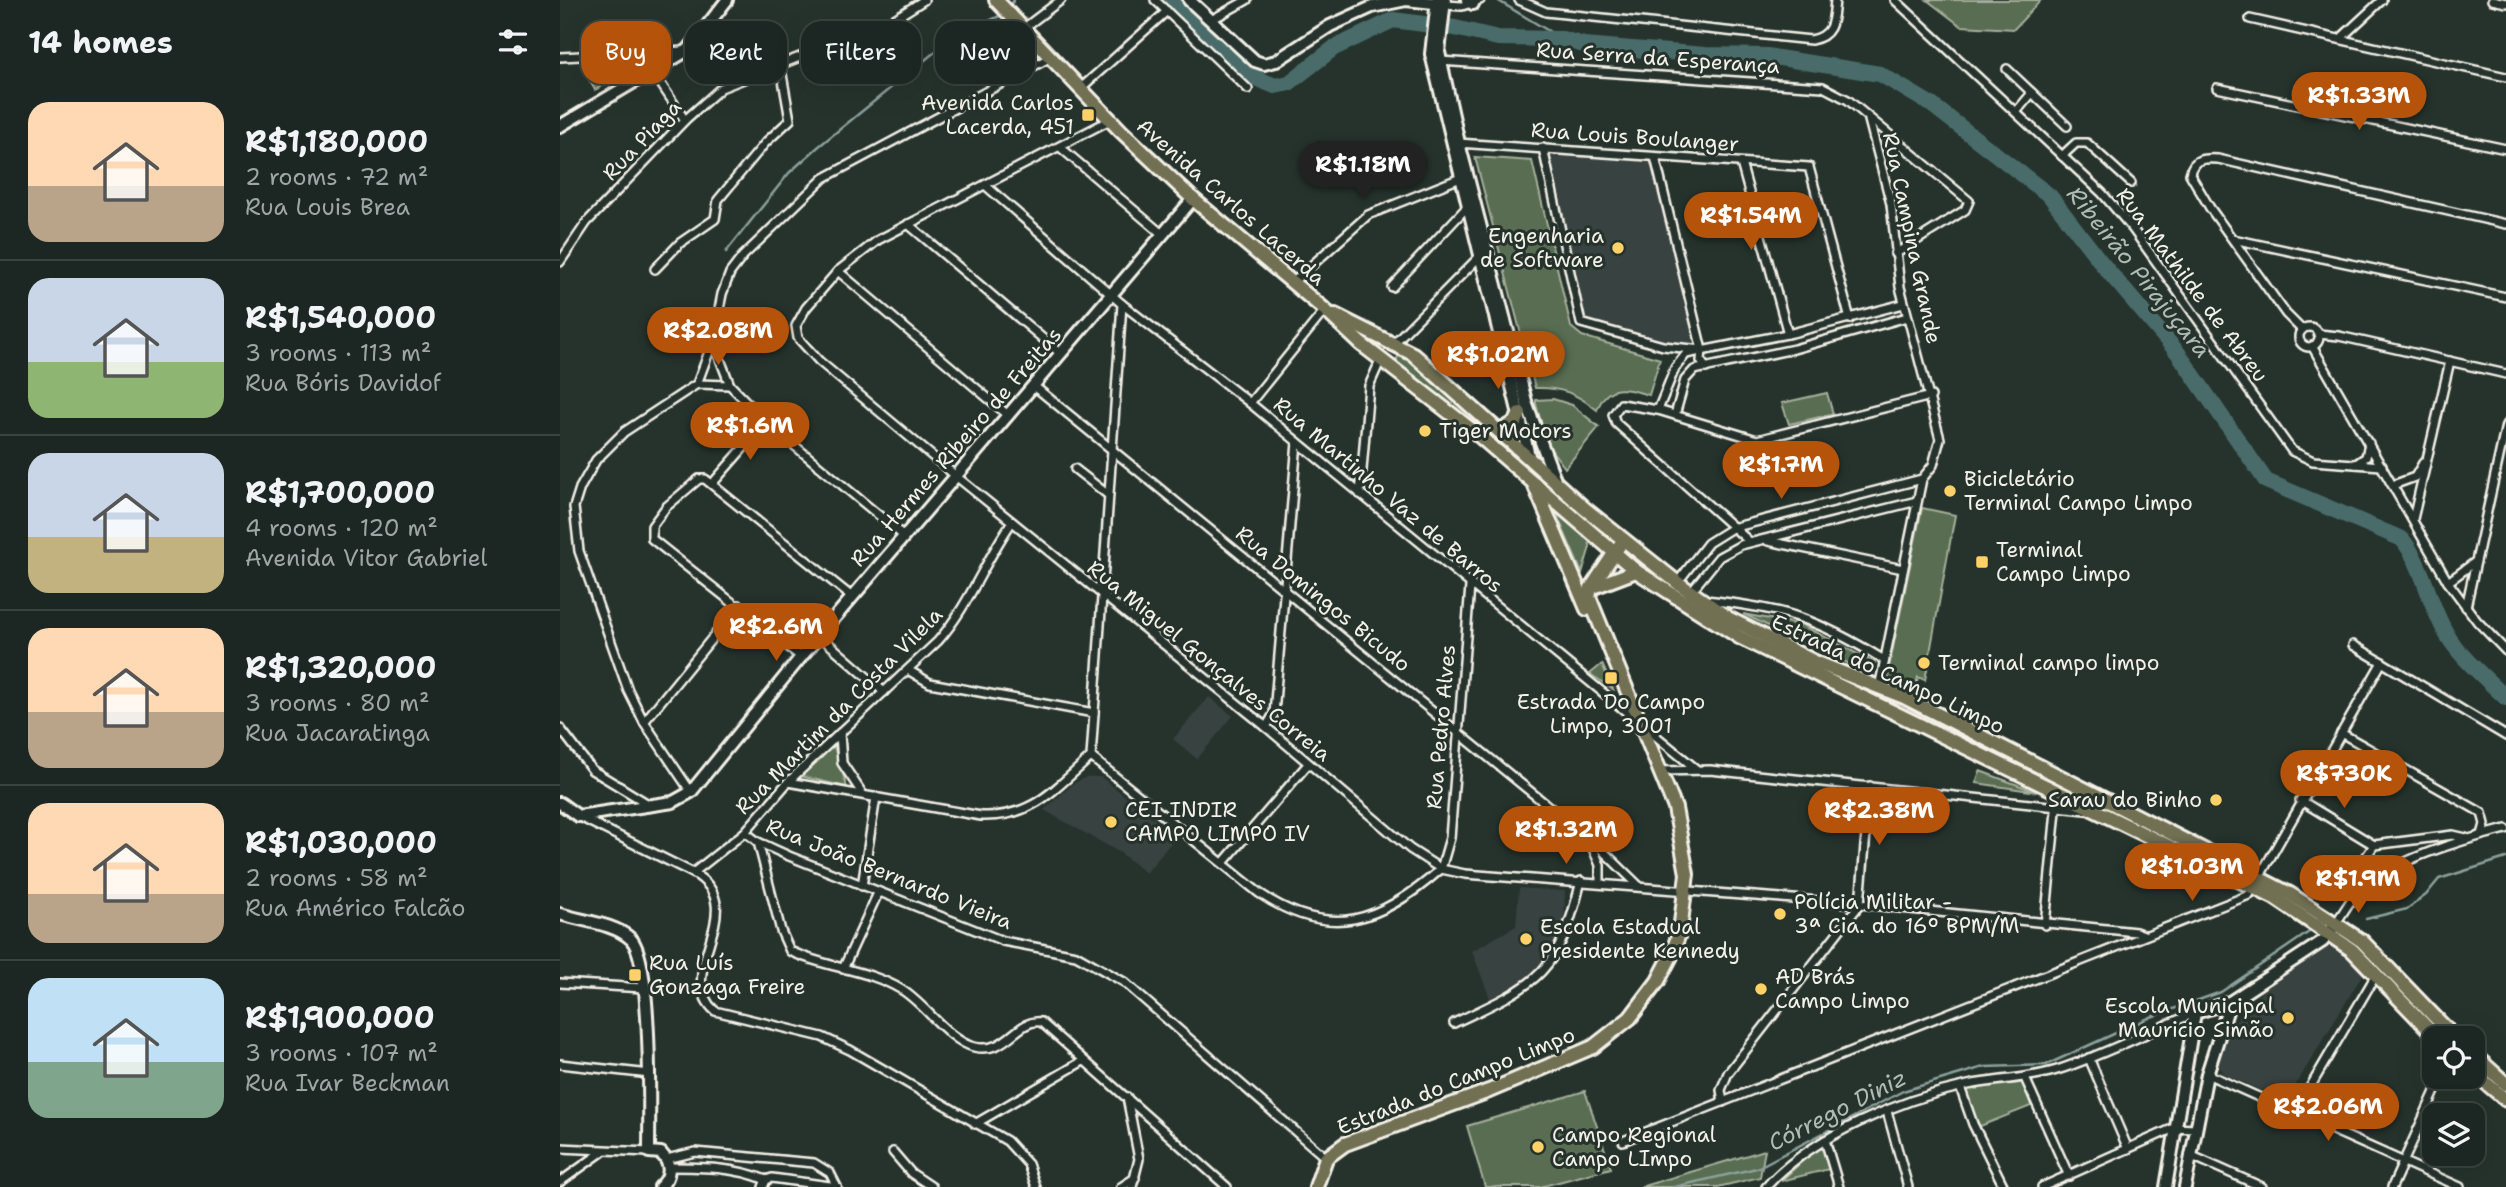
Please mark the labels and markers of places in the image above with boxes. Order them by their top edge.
pin: R$1.33M [2294,72,2424,132]
place label: Avenida Carlos Lacerda, 451 [921,89,1074,141]
marker: Avenida Carlos Lacerda, 451 [1080,107,1096,123]
pin: R$1.18M [1298,142,1428,201]
pin: R$1.54M [1686,192,1816,252]
place label: Engenharia de Software [1480,222,1604,274]
marker: Engenharia de Software [1610,240,1626,256]
pin: R$2.08M [653,308,783,367]
pin: R$1.02M [1433,332,1563,391]
pin: R$1.6M [693,402,807,462]
place label: Tiger Motors [1439,417,1572,445]
marker: Tiger Motors [1417,423,1433,439]
pin: R$1.7M [1724,442,1838,501]
place label: Bicicletário Terminal Campo Limpo [1964,465,2193,517]
marker: Bicicletário Terminal Campo Limpo [1942,483,1958,499]
place label: Terminal Campo Limpo [1996,536,2131,588]
marker: Terminal Campo Limpo [1974,554,1990,570]
pin: R$2.6M [719,604,833,663]
place label: Terminal campo limpo [1938,649,2159,677]
marker: Terminal campo limpo [1916,655,1932,671]
marker: Estrada Do Campo Limpo, 3001 [1603,670,1619,686]
place label: Estrada Do Campo Limpo, 3001 [1517,688,1705,740]
pin: R$730K [2287,750,2401,810]
place label: Sarau do Binho [2048,786,2202,814]
pin: R$2.38M [1814,788,1944,847]
marker: Sarau do Binho [2208,792,2224,808]
place label: CEI INDIR CAMPO LIMPO IV [1125,796,1310,848]
pin: R$1.32M [1501,806,1631,866]
marker: CEI INDIR CAMPO LIMPO IV [1103,814,1119,830]
pin: R$1.03M [2127,844,2257,903]
pin: R$1.9M [2301,856,2415,915]
place label: Polícia Militar - 3ª Cia. do 16º BPM/M [1794,888,2019,940]
marker: Polícia Militar - 3ª Cia. do 16º BPM/M [1772,906,1788,922]
place label: Escola Estadual Presidente Kennedy [1540,913,1740,965]
marker: Escola Estadual Presidente Kennedy [1518,931,1534,947]
place label: Rua Luís Gonzaga Freire [649,949,805,1001]
place label: AD Brás Campo Limpo [1775,963,1910,1015]
marker: Rua Luís Gonzaga Freire [627,967,643,983]
marker: AD Brás Campo Limpo [1753,981,1769,997]
place label: Escola Municipal Mauricio Simão [2105,992,2275,1044]
marker: Escola Municipal Mauricio Simão [2280,1010,2296,1026]
pin: R$2.06M [2263,1084,2393,1143]
place label: Campo Regional Campo LImpo [1552,1121,1717,1173]
marker: Campo Regional Campo LImpo [1530,1139,1546,1155]

